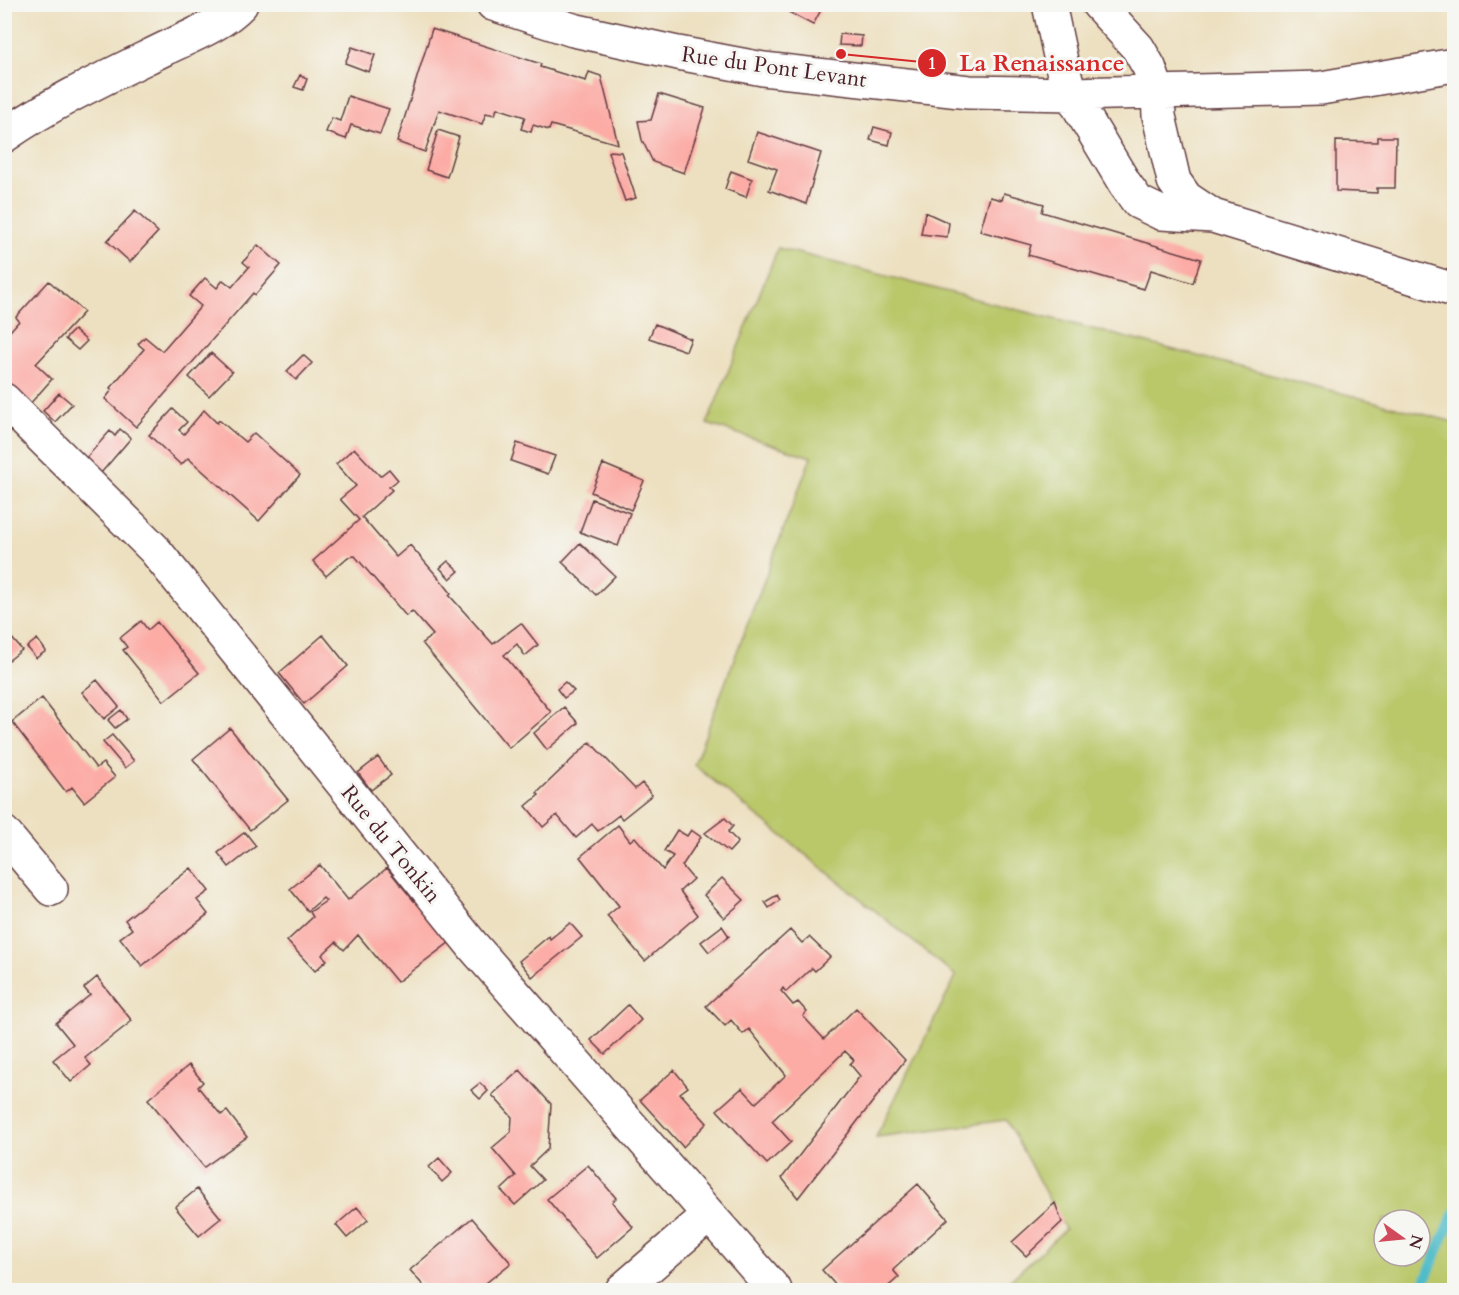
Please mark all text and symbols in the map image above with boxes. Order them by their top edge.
street label: Rue du Pont Levant [680,39,869,95]
callout: La Renaissance [917,42,1137,84]
text: La Renaissance [959,47,1125,80]
text: 1 [927,51,937,76]
street label: Rue du Tonkin [334,779,448,910]
north arrow [1372,1208,1432,1268]
text: N [1403,1232,1428,1251]

